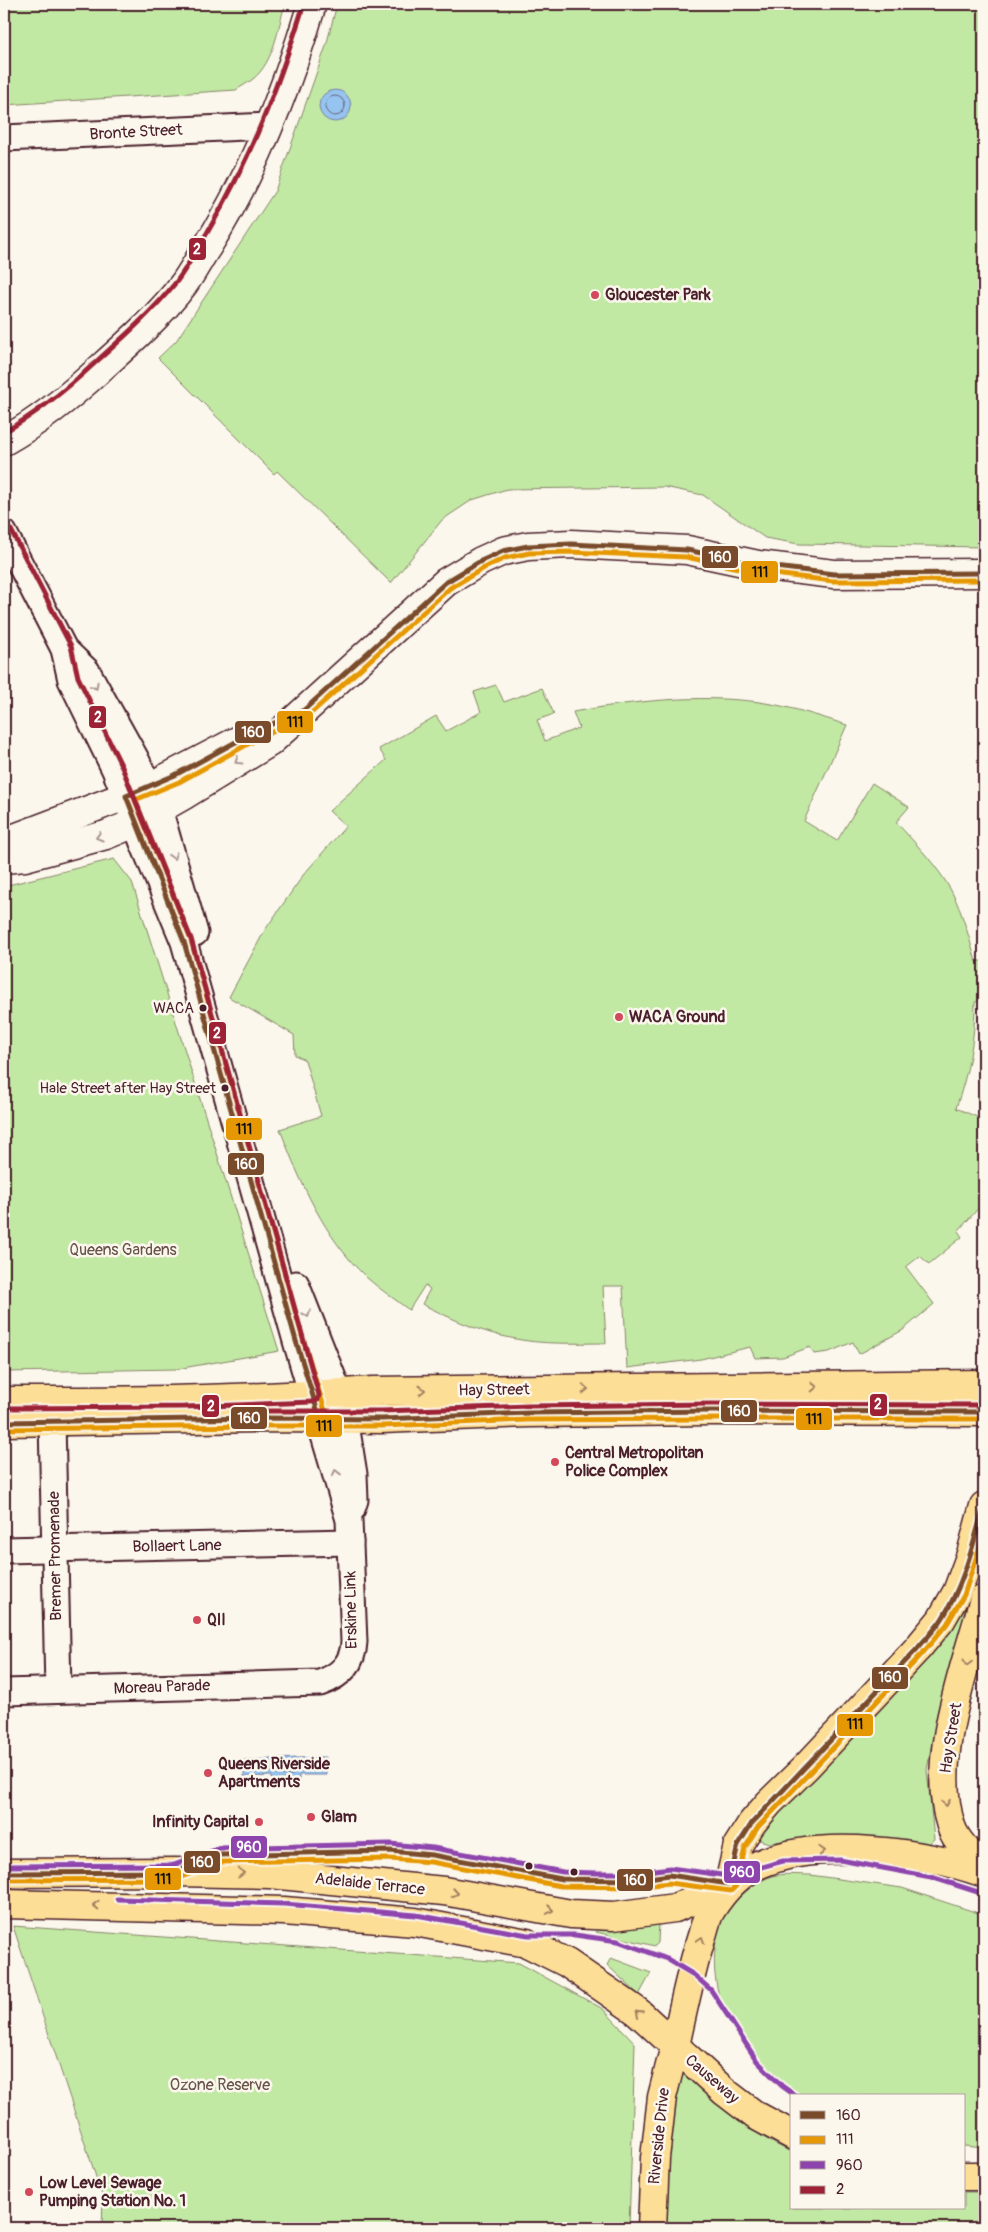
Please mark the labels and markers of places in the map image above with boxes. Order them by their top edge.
place label: Gloucester Park [605,285,711,305]
marker: Gloucester Park [589,289,601,301]
place label: WACA [153,999,194,1018]
marker: WACA [198,1003,208,1013]
place label: WACA Ground [629,1007,726,1027]
marker: WACA Ground [613,1011,625,1023]
place label: Hale Street after Hay Street [39,1079,217,1098]
marker: Hale Street after Hay Street [220,1083,230,1093]
place label: Central Metropolitan Police Complex [565,1443,703,1481]
marker: Central Metropolitan Police Complex [549,1456,561,1468]
place label: QII [207,1610,226,1630]
marker: QII [191,1614,203,1626]
place label: Queens Riverside Apartments [218,1754,331,1792]
marker: Queens Riverside Apartments [202,1767,214,1779]
place label: Glam [321,1807,357,1827]
marker: Glam [305,1811,317,1823]
place label: Infinity Capital [152,1812,249,1832]
marker: Infinity Capital [253,1816,265,1828]
unlabelled marker [524,1861,534,1871]
unlabelled marker [569,1867,579,1877]
place label: Low Level Sewage Pumping Station No. 1 [39,2173,186,2211]
marker: Low Level Sewage Pumping Station No. 1 [23,2186,35,2198]

